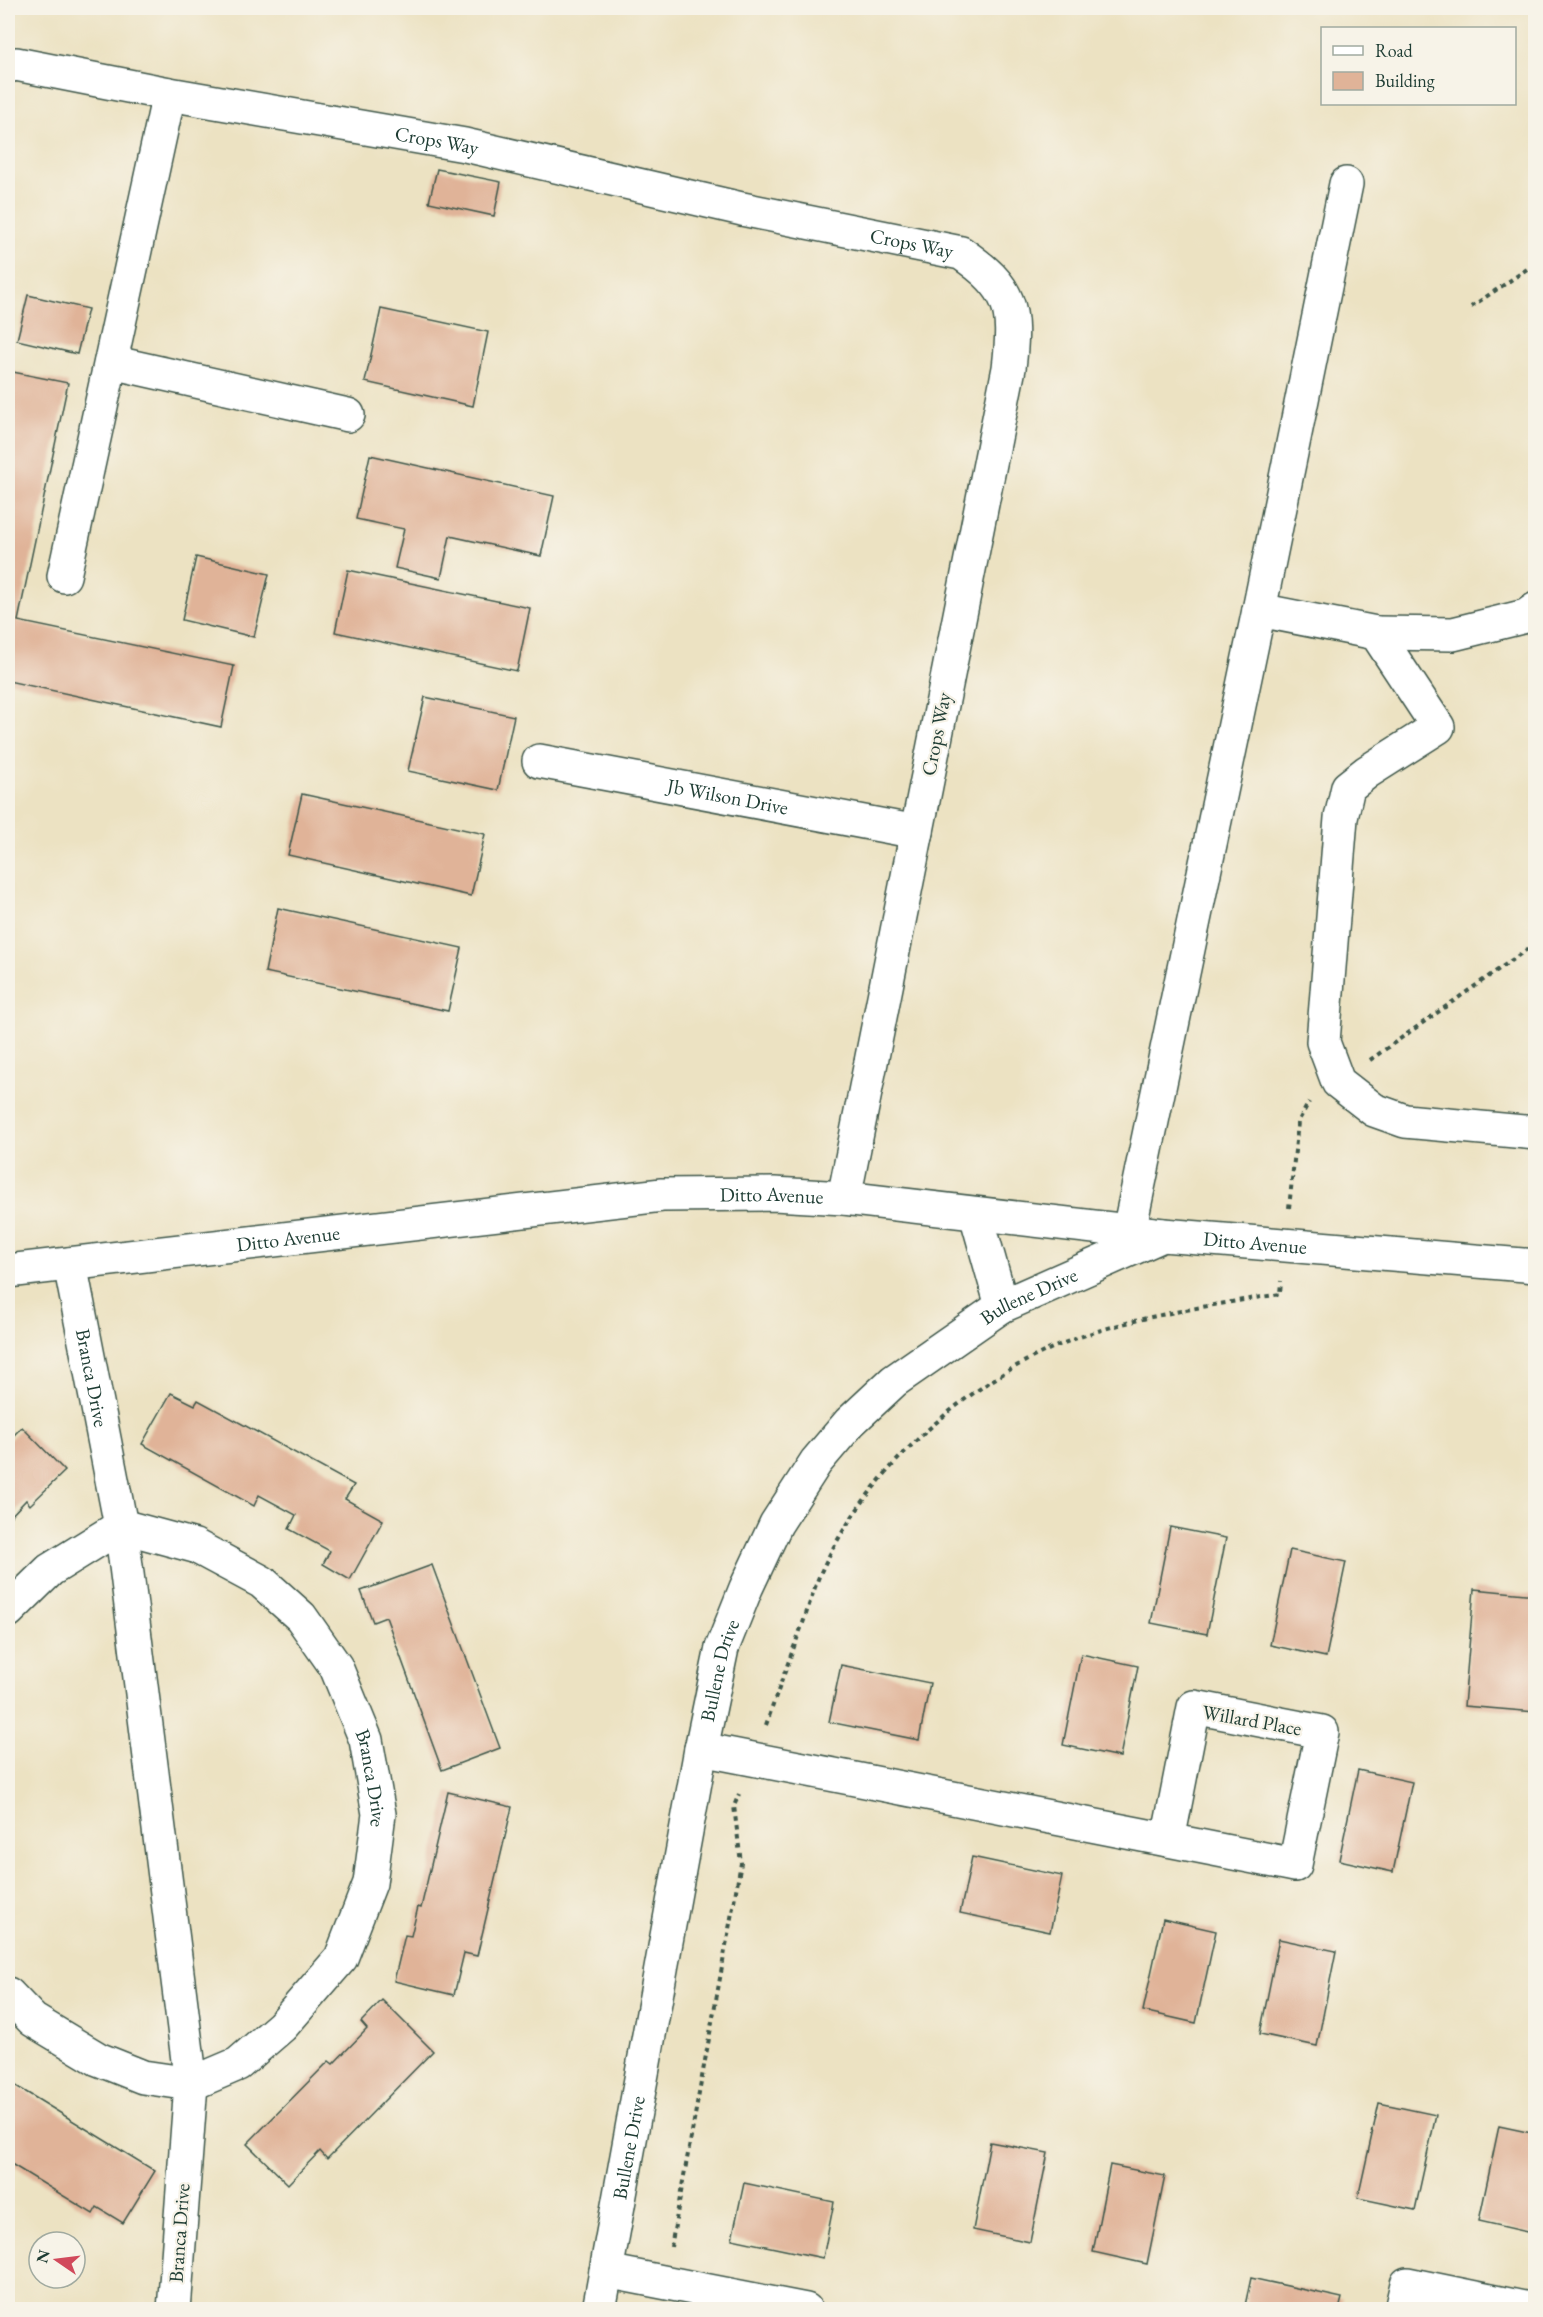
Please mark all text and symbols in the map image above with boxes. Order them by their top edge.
legend [1321,27,1516,105]
text: Road [1375,39,1414,62]
text: Building [1375,69,1435,92]
street label: Crops Way [393,120,482,161]
street label: Crops Way [868,222,956,264]
street label: Crops Way [915,690,957,778]
street label: Jb Wilson Drive [663,772,790,821]
street label: Ditto Avenue [720,1181,824,1210]
street label: Ditto Avenue [235,1220,341,1257]
street label: Ditto Avenue [1202,1225,1308,1260]
street label: Bullene Drive [975,1261,1081,1330]
street label: Branca Drive [70,1327,114,1429]
street label: Bullene Drive [694,1615,745,1724]
street label: Willard Place [1200,1698,1304,1742]
street label: Branca Drive [350,1725,392,1829]
street label: Bullene Drive [606,2094,651,2202]
street label: Branca Drive [163,2182,195,2284]
north arrow [27,2230,87,2290]
text: N [31,2248,55,2265]

